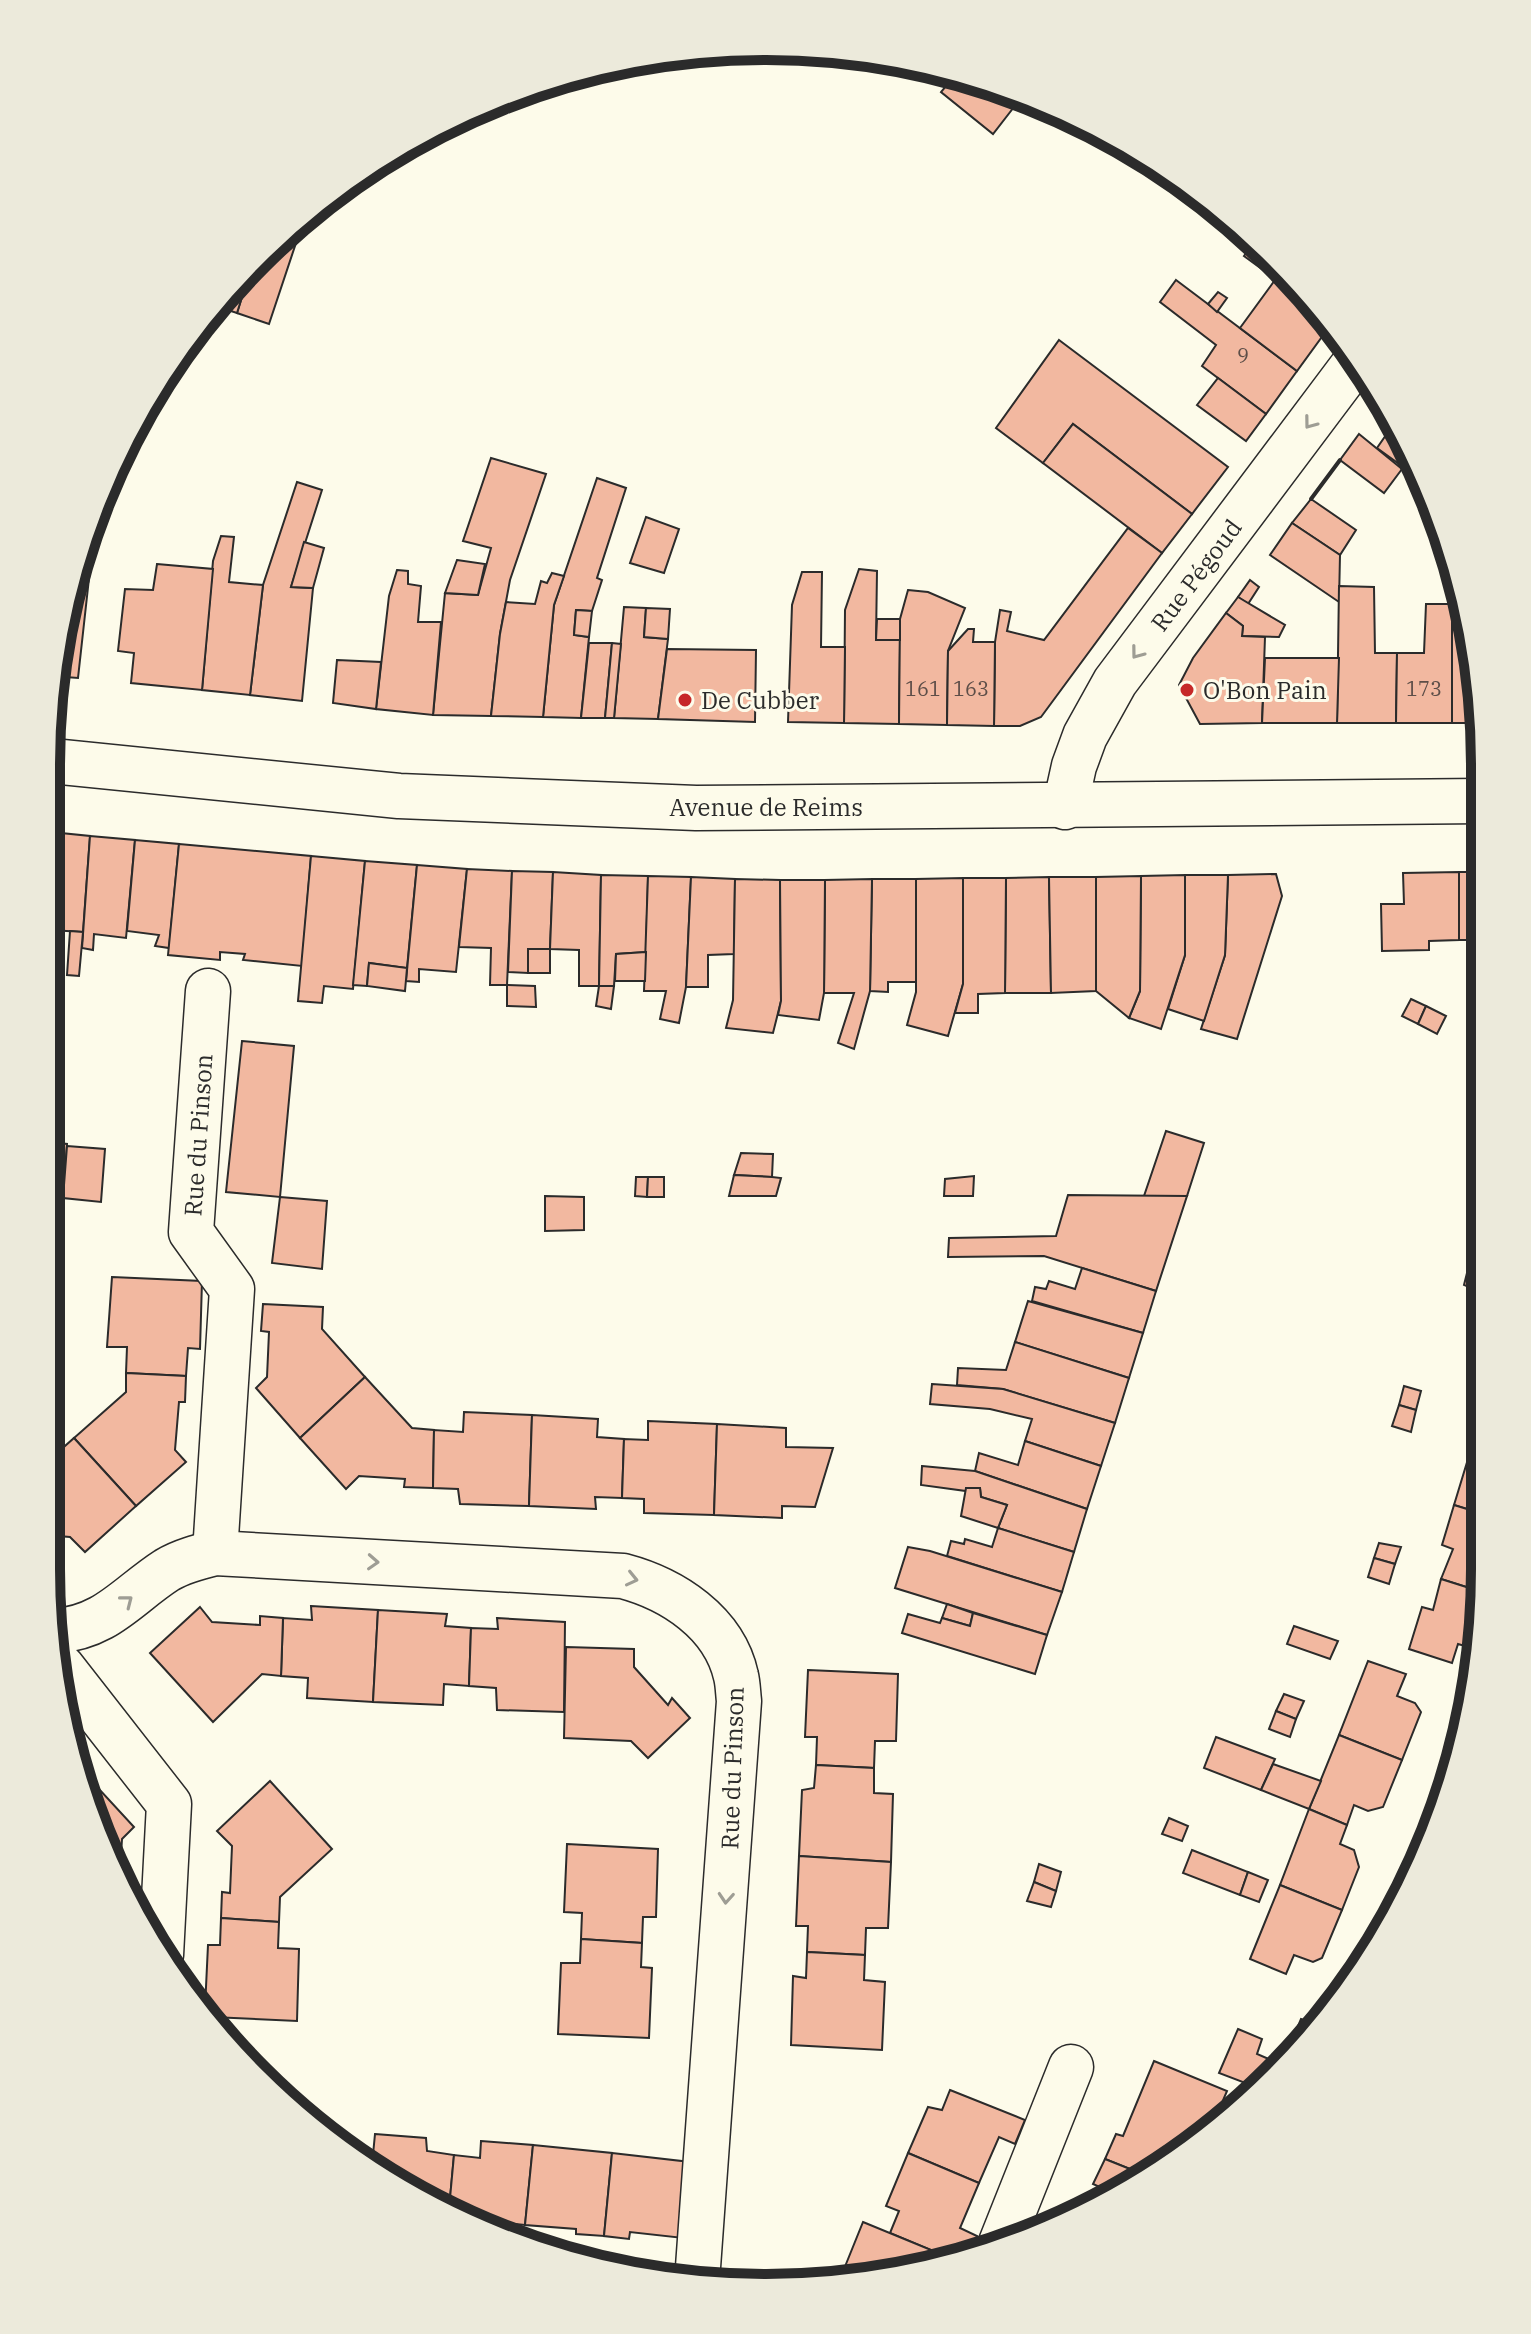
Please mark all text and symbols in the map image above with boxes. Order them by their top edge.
house number: 9 [1237,342,1249,369]
one-way arrow [1305,414,1320,428]
street label: Rue Pégoud [1143,512,1249,638]
one-way arrow [1133,644,1147,659]
place label: O'Bon Pain [1203,674,1327,706]
house number: 161 [905,675,941,702]
house number: 163 [953,675,989,702]
house number: 173 [1406,675,1442,702]
marker: O'Bon Pain [1178,681,1196,699]
place label: De Cubber [701,684,820,716]
marker: De Cubber [676,691,694,709]
street label: Avenue de Reims [669,791,863,823]
street label: Rue du Pinson [176,1053,220,1217]
one-way arrow [367,1553,380,1570]
one-way arrow [625,1570,639,1587]
one-way arrow [118,1596,132,1611]
street label: Rue du Pinson [713,1686,751,1850]
one-way arrow [718,1892,735,1905]

